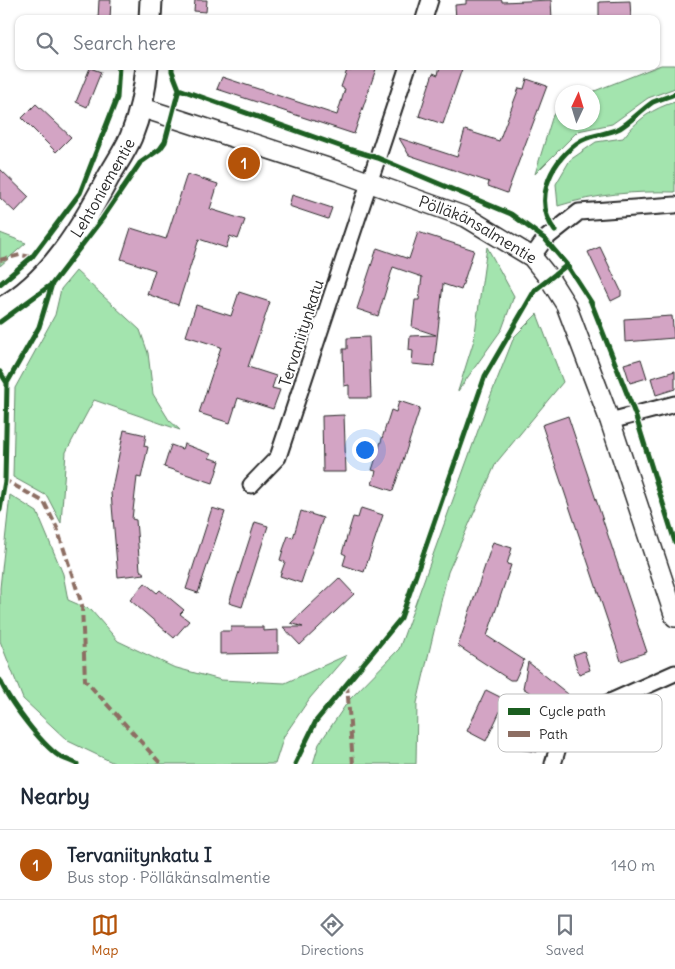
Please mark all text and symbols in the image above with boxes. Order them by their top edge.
search box [15,15,660,70]
icon: search [33,29,61,57]
text: Search here [73,31,176,55]
north arrow [555,85,600,130]
street label: Lehtoniementie [66,135,139,241]
pin: 1 [228,144,260,182]
street label: Pölläkänsalmentie [416,191,541,268]
street label: Tervaniitynkatu [274,277,328,389]
your location [352,437,378,463]
legend [498,694,662,752]
text: Cycle path [539,702,606,720]
text: Path [539,725,568,743]
text: Nearby [20,783,90,810]
text: Tervaniitynkatu I [67,843,212,867]
text: 1 [33,855,39,875]
text: 140 m [611,855,655,875]
text: Bus stop · Pölläkänsalmentie [67,867,270,887]
tab: Map [91,911,119,959]
tab: Directions [301,911,364,959]
tab: Saved [546,911,584,959]

